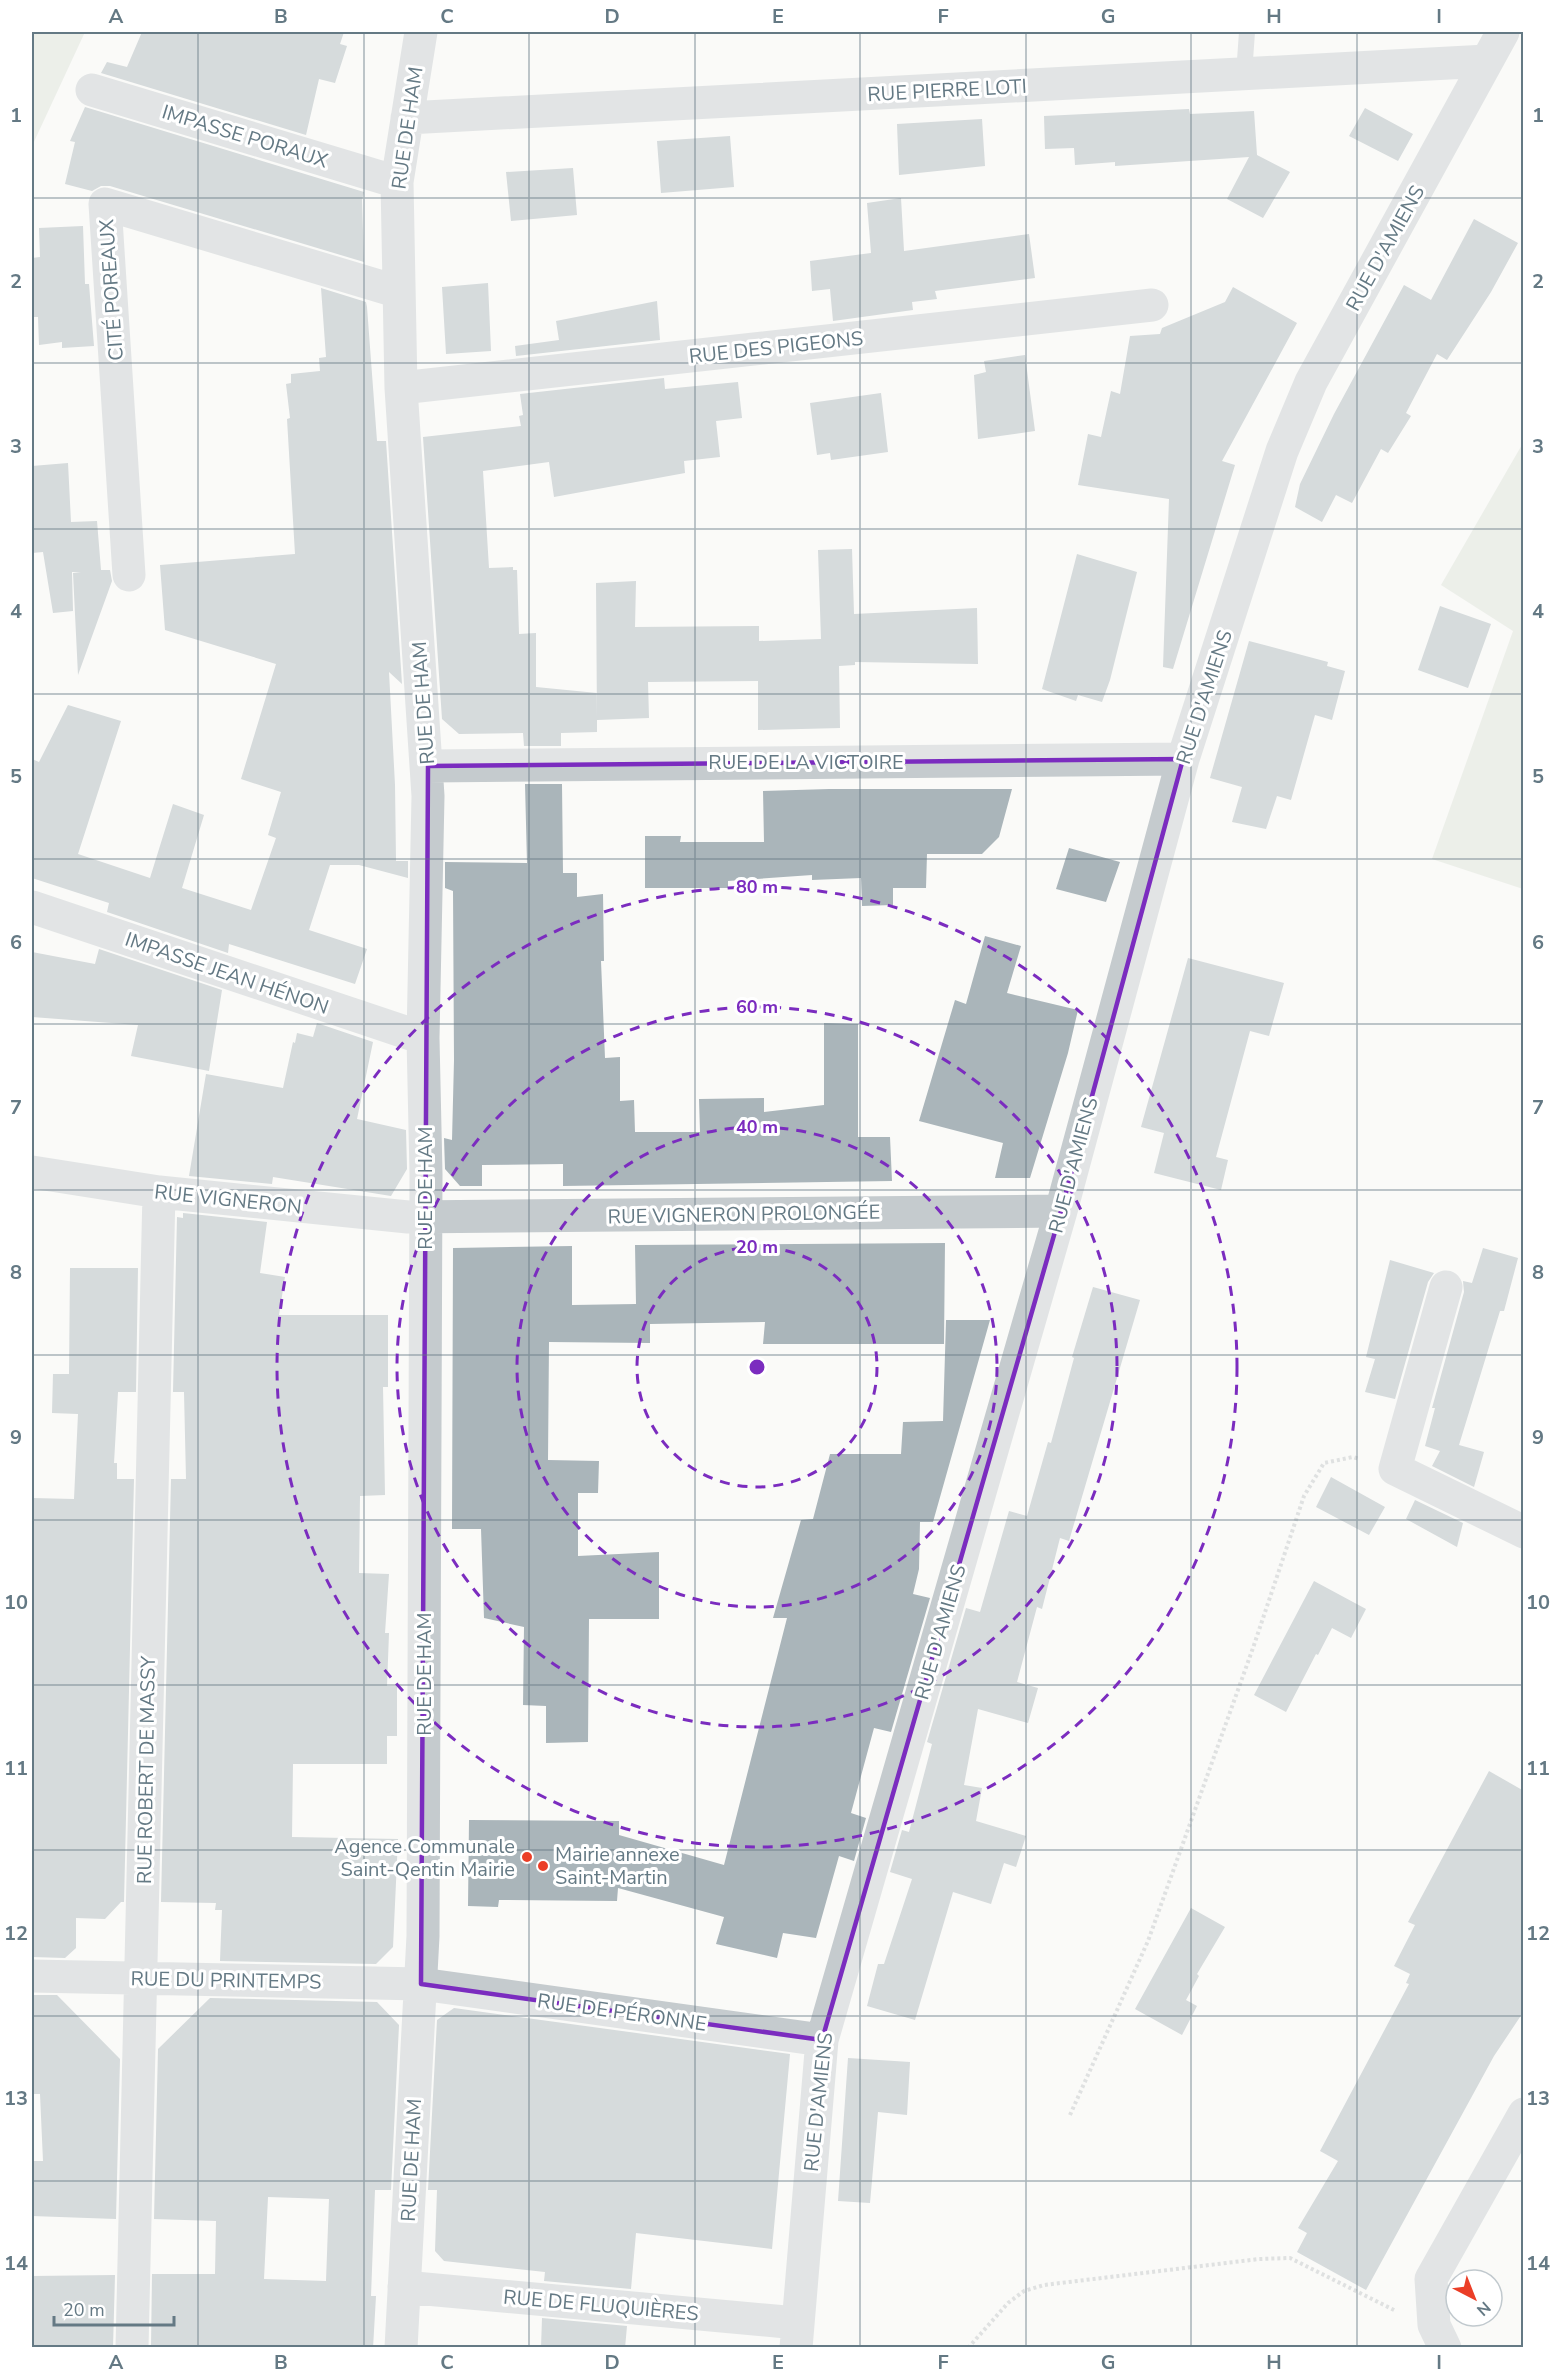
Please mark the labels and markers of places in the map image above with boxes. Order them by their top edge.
centre of rings [747,1357,767,1377]
place label: Agence Communale Saint-Qentin Mairie [334,1833,515,1883]
place label: Mairie annexe Saint-Martin [555,1841,680,1891]
marker: Agence Communale Saint-Qentin Mairie [520,1850,534,1864]
marker: Mairie annexe Saint-Martin [536,1859,550,1873]

